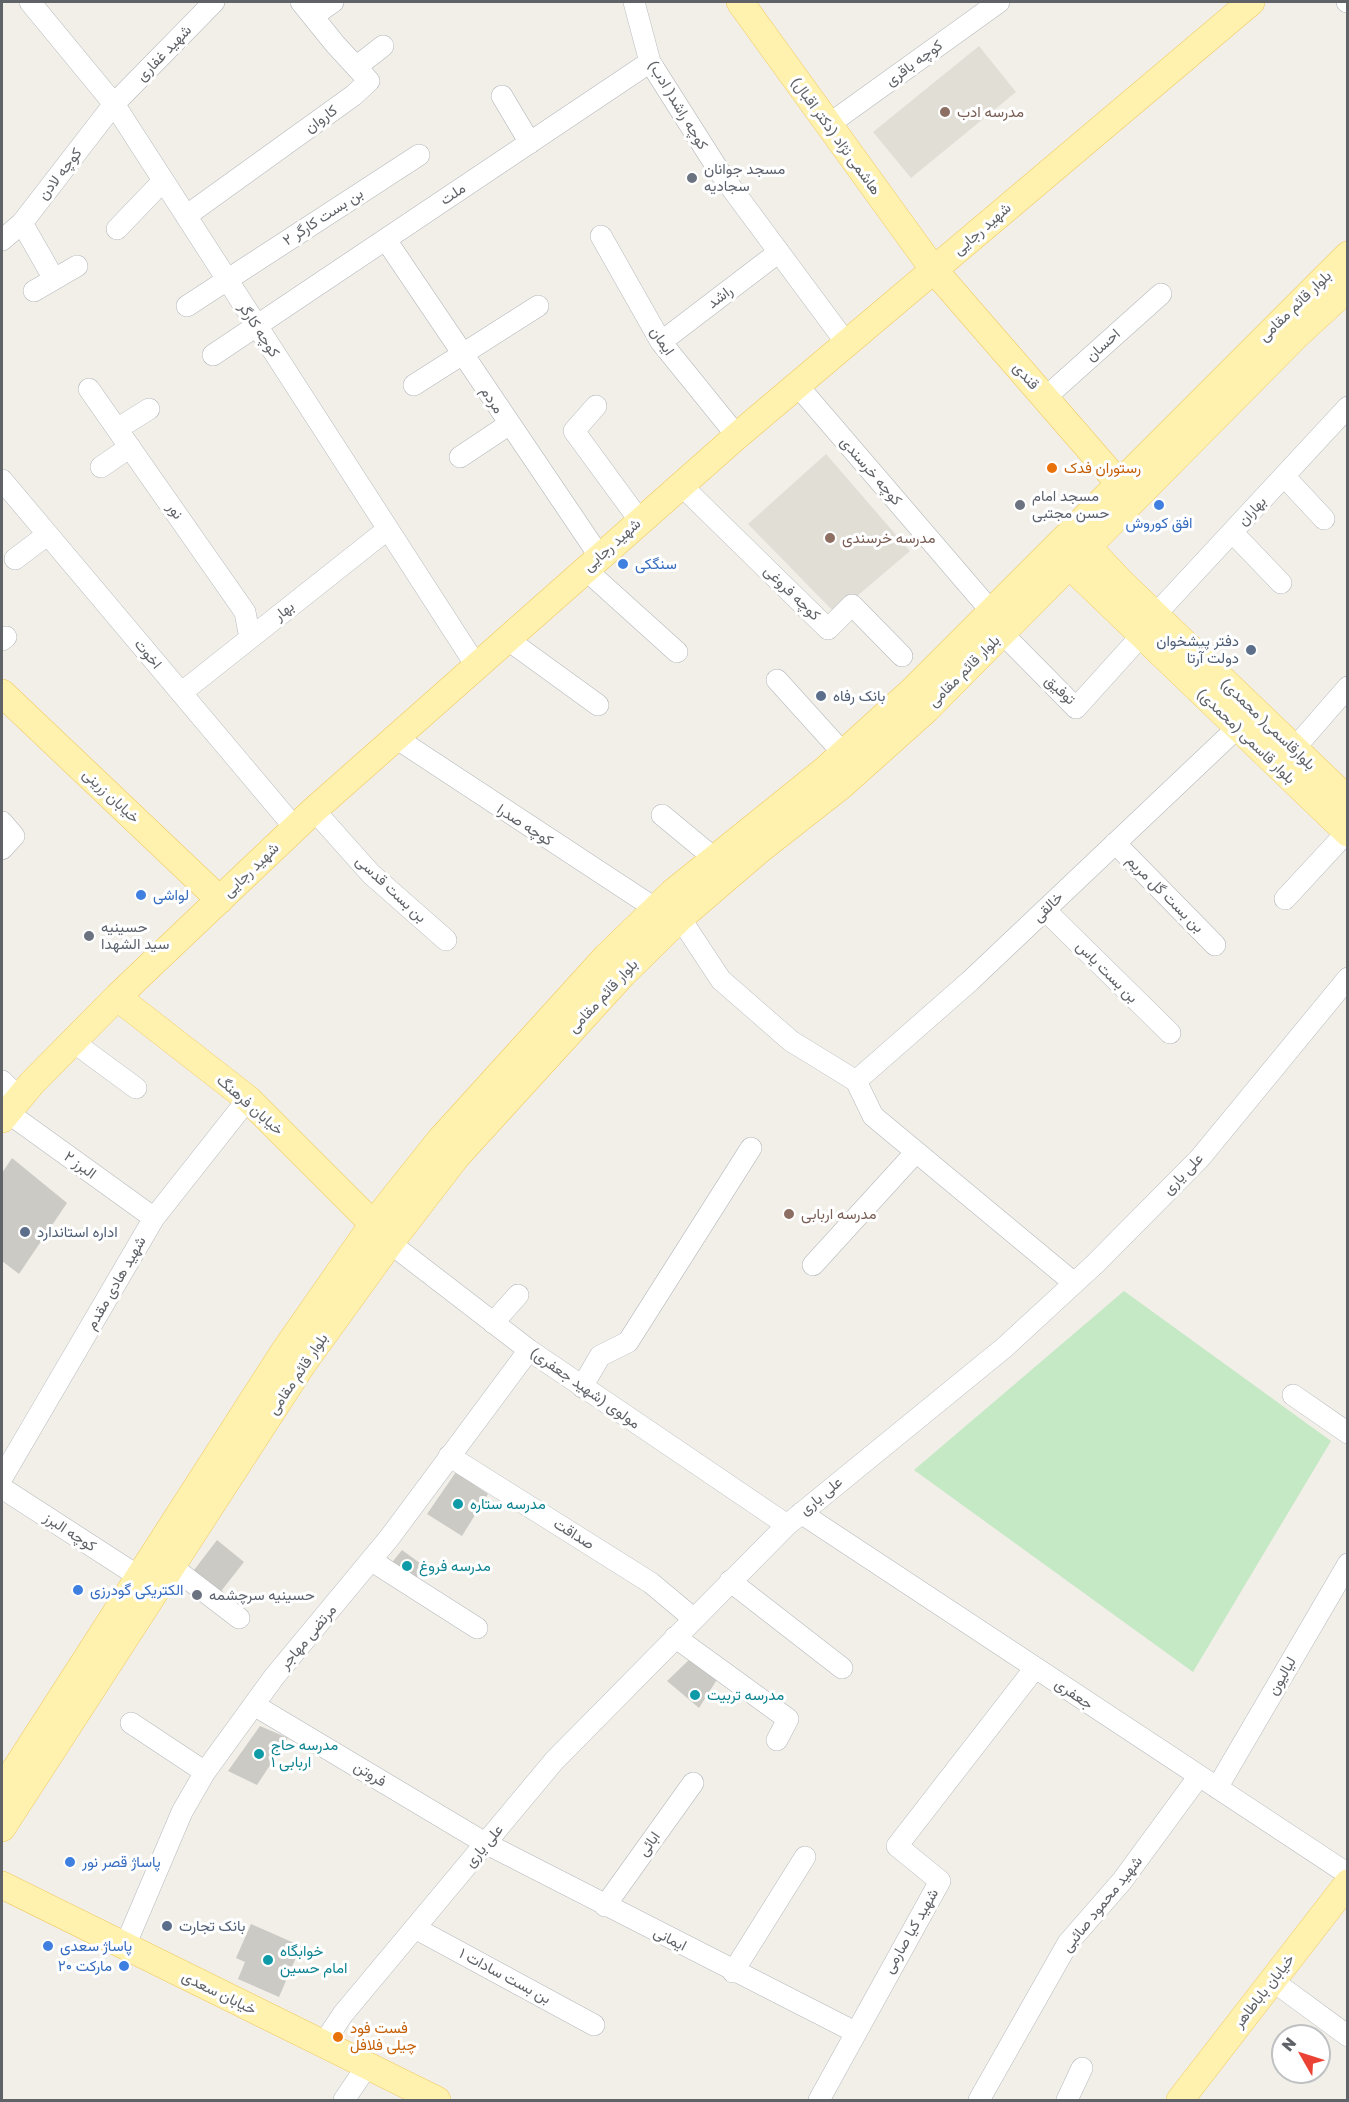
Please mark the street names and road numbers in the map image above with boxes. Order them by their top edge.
street label: شهید غفاری [133,21,195,85]
street label: کوچه باقری [882,36,946,90]
street label: کوچه راشد( ادب) [644,57,712,153]
street label: هاشمی نژاد (دکتر اقبال) [787,74,885,198]
street label: کاروان [301,101,341,137]
street label: کوچه لادن [34,145,86,203]
street label: ملت [437,179,469,209]
street label: بن بست کارگر ۲ [279,184,367,250]
street label: شهید رجایی [949,199,1015,259]
street label: بلوار قائم مقامی [1255,267,1335,345]
street label: راشد [704,282,736,312]
street label: کوچه کارگر [235,299,283,361]
street label: ایمان [646,323,678,359]
street label: احسان [1082,325,1124,365]
street label: قندی [1009,359,1043,393]
street label: مردم [477,383,507,417]
street label: کوچه خرسندی [836,433,906,509]
street label: بهاران [1234,493,1270,529]
street label: نور [163,499,187,523]
street label: شهید رجایی [580,515,644,575]
street label: کوچه فروغی [760,562,824,624]
street label: بهار [270,597,298,625]
street label: بلوار قائم مقامی [924,631,1004,711]
street label: اخوت [130,635,166,673]
street label: توفیق [1041,672,1079,708]
street label: بلوارقاسمی( محمدی) [1217,674,1319,774]
street label: بلوار قاسمی (محمدی) [1193,684,1299,788]
street label: خیابان زرینی [79,765,143,827]
street label: کوچه صدرا [494,800,556,850]
street label: شهید رجایی [219,839,283,901]
street label: بن بست قدسی [352,852,430,926]
street label: بن بست گل مریم [1123,852,1207,936]
street label: خالقی [1029,888,1067,926]
street label: بن بست یاس [1072,937,1142,1007]
street label: بلوار قائم مقامی [564,955,642,1037]
street label: خیابان فرهنگ [213,1071,287,1139]
street label: البرز ۲ [60,1147,100,1183]
street label: علی یاری [1159,1150,1207,1198]
street label: شهید هادی مقدم [82,1233,150,1333]
street label: بلوار قائم مقامی [264,1330,332,1418]
street label: مولوی (شهید جعفری) [526,1343,644,1433]
street label: علی یاری [796,1473,846,1519]
street label: کوچه البرز [41,1508,99,1556]
street label: صداقت [550,1514,598,1554]
street label: مرتضی مهاجر [276,1601,340,1673]
street label: لیالیون [1264,1654,1300,1698]
street label: جعفری [1051,1675,1097,1713]
street label: فروتن [351,1757,389,1791]
street label: علی یاری [461,1821,507,1871]
street label: ابائی [634,1828,664,1860]
street label: شهید محمود صائبی [1058,1852,1146,1956]
street label: شهید کیا صارمی [880,1885,942,1977]
street label: ایمانی [650,1923,690,1955]
street label: بن بست سادات ۱ [456,1944,554,2008]
street label: خیابان باباطاهر [1230,1951,1298,2031]
street label: خیابان سعدی [179,1967,259,2019]

